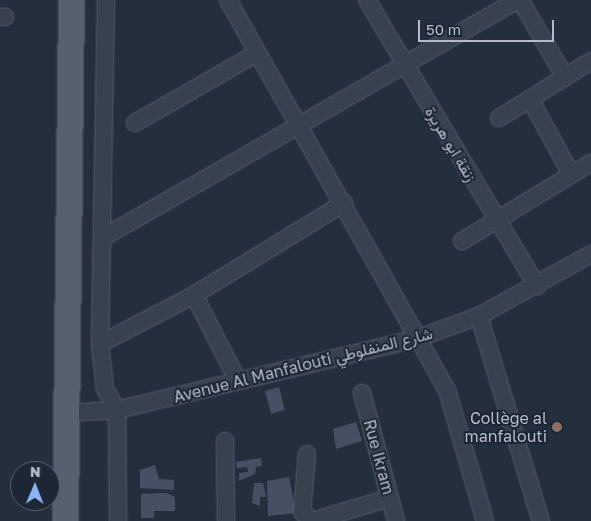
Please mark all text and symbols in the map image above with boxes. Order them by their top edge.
scale bar [421,10,557,42]
text: 50 m [426,20,461,38]
street label: زنقة ابو هريرة [421,103,481,185]
street label: Avenue Al Manfalouti شارع المنفلوطي [172,323,434,407]
place label: Collège al manfalouti [464,408,547,446]
street label: Rue Ikram [360,417,398,497]
marker: Collège al manfalouti [551,421,563,433]
north arrow [10,461,60,511]
text: N [30,463,41,480]

